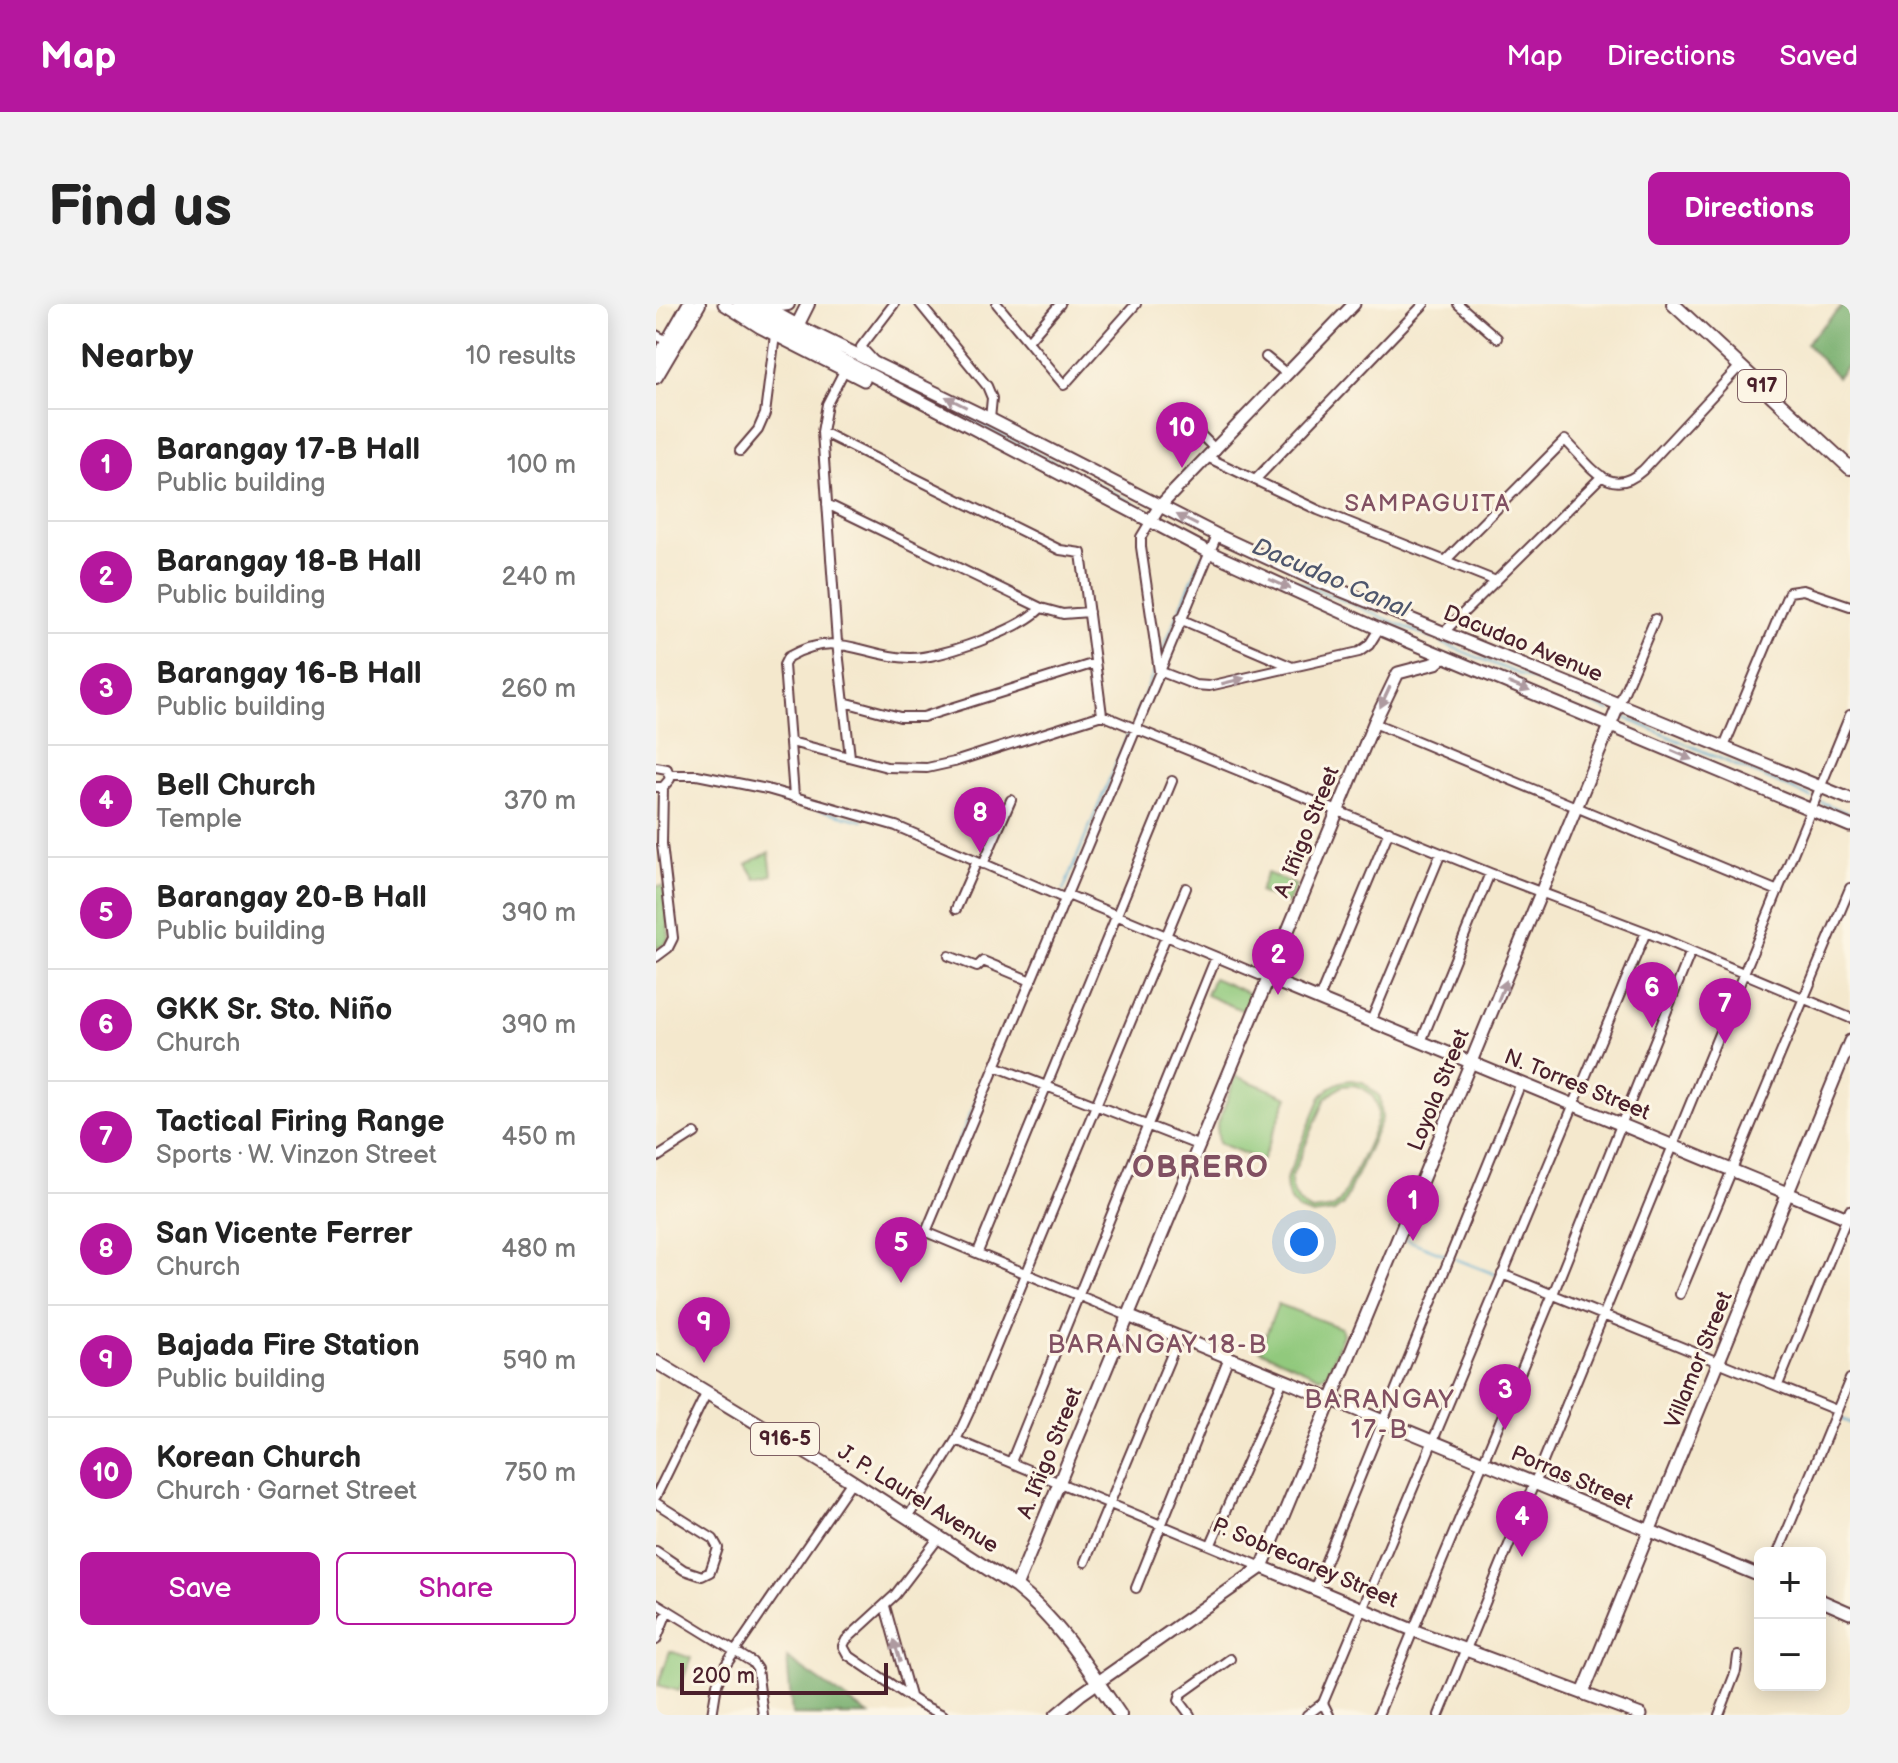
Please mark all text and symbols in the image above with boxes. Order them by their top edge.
text: Map [40,34,116,79]
text: Map [1506,40,1563,73]
text: Directions [1607,40,1735,73]
text: Saved [1779,40,1858,73]
button: Directions [1648,172,1850,245]
text: Find us [48,175,232,242]
text: Nearby [80,336,194,377]
text: 10 results [466,341,576,372]
road number: 917 [1738,370,1786,402]
one-way arrow [944,395,967,408]
pin: 10 [1156,402,1208,468]
text: Barangay 17-B Hall [156,432,420,468]
text: 1 [101,450,111,481]
text: 100 m [507,450,576,481]
text: Public building [156,468,325,499]
district label: SAMPAGUITA [1344,489,1512,518]
one-way arrow [1175,513,1198,527]
water label: Dacudao Canal [1248,532,1415,625]
text: Barangay 18-B Hall [156,544,421,580]
text: 2 [98,562,114,593]
text: 240 m [501,562,576,593]
one-way arrow [1268,578,1292,591]
text: Public building [156,580,325,611]
street label: Dacudao Avenue [1439,600,1607,688]
text: Barangay 16-B Hall [156,656,422,692]
text: 3 [98,674,114,705]
text: 260 m [501,674,576,705]
one-way arrow [1221,674,1246,686]
one-way arrow [1507,680,1531,693]
one-way arrow [1378,686,1392,709]
text: Public building [156,692,325,723]
one-way arrow [1670,748,1694,761]
street label: A. Iñigo Street [1268,762,1346,902]
text: Bell Church [156,768,316,804]
text: 4 [98,786,114,817]
text: 370 m [503,786,576,817]
pin: 8 [954,787,1006,853]
text: Temple [156,804,242,835]
text: Barangay 20-B Hall [156,880,427,916]
text: 5 [98,898,114,929]
text: 390 m [501,898,576,929]
text: Public building [156,916,325,947]
pin: 2 [1252,929,1304,995]
pin: 6 [1626,962,1678,1028]
pin: 7 [1699,978,1751,1044]
one-way arrow [1495,979,1508,1003]
text: GKK Sr. Sto. Niño [156,992,392,1028]
text: 6 [98,1010,114,1041]
text: 390 m [501,1010,576,1041]
street label: Loyola Street [1402,1025,1476,1155]
text: Church [156,1028,240,1059]
street label: N. Torres Street [1500,1043,1654,1127]
text: Tactical Firing Range [156,1104,444,1140]
text: 7 [99,1122,113,1153]
text: 450 m [501,1122,576,1153]
text: Sports · W. Vinzon Street [156,1140,437,1171]
district label: OBRERO [1132,1150,1270,1186]
pin: 1 [1387,1175,1439,1241]
text: San Vicente Ferrer [156,1216,413,1252]
pin: 5 [875,1217,927,1283]
your location [1284,1222,1324,1262]
text: 8 [98,1234,114,1265]
text: 480 m [501,1234,576,1265]
text: Church [156,1252,240,1283]
street label: Villamor Street [1659,1287,1739,1432]
pin: 9 [678,1297,730,1363]
text: Bajada Fire Station [156,1328,420,1364]
district label: BARANGAY 18-B [1048,1330,1268,1361]
text: 9 [98,1346,114,1377]
text: 590 m [502,1346,576,1377]
text: Public building [156,1364,325,1395]
pin: 3 [1479,1364,1531,1430]
street label: A. Iñigo Street [1011,1383,1089,1523]
district label: BARANGAY 17-B [1304,1385,1456,1446]
road number: 916-5 [751,1423,819,1455]
street label: J. P. Laurel Avenue [833,1439,1003,1559]
text: Korean Church [156,1440,361,1476]
street label: Porras Street [1507,1440,1637,1516]
text: 10 [92,1458,120,1489]
text: 750 m [505,1458,576,1489]
text: Church · Garnet Street [156,1476,417,1507]
pin: 4 [1496,1491,1548,1557]
street label: P. Sobrecarey Street [1208,1512,1402,1614]
map controls [1754,1547,1826,1691]
button: + [1754,1547,1826,1619]
button: Save [80,1552,320,1625]
button: Share [336,1552,576,1625]
button: − [1754,1619,1826,1691]
one-way arrow [890,1639,903,1663]
scale bar [680,1659,888,1695]
text: 200 m [692,1663,755,1690]

